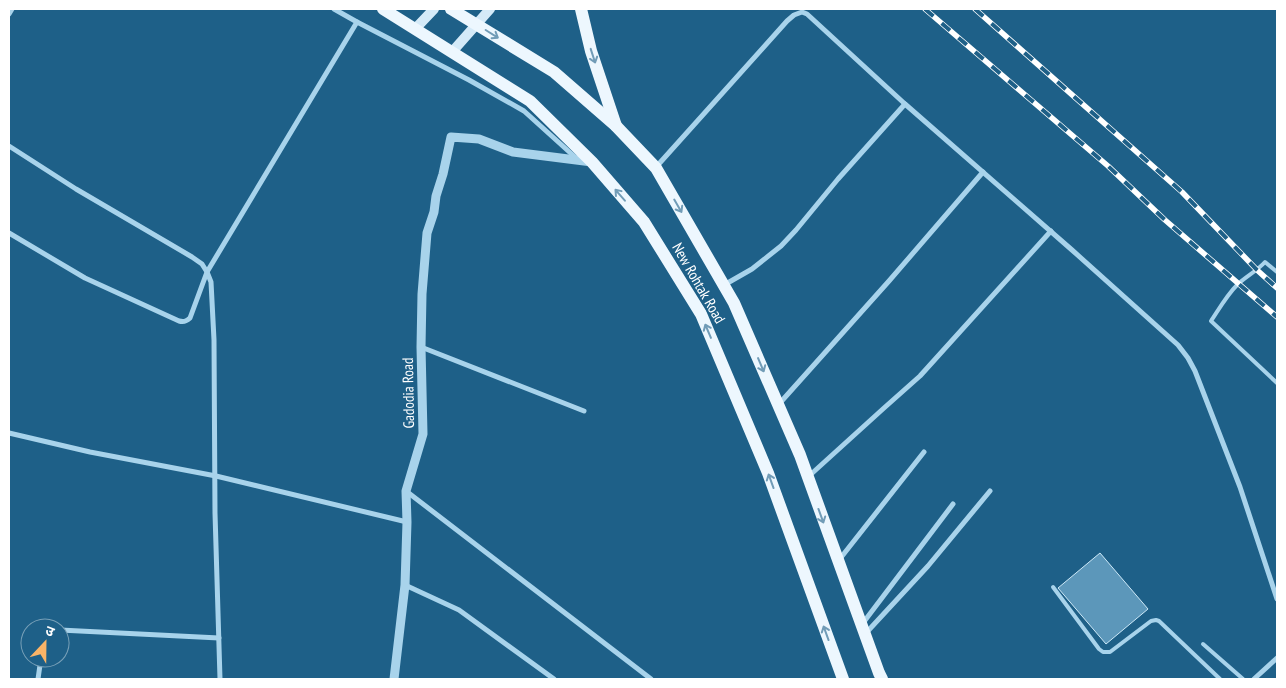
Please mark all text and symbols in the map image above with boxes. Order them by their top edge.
one-way arrow [485,30,499,40]
one-way arrow [588,48,598,64]
one-way arrow [615,188,626,201]
one-way arrow [673,198,683,212]
street label: New Rohtak Road [668,239,730,327]
one-way arrow [703,324,712,339]
street label: Gadodia Road [398,357,418,429]
one-way arrow [756,357,766,372]
one-way arrow [766,474,775,489]
one-way arrow [817,507,826,523]
north arrow [20,618,70,668]
text: उ [43,621,58,641]
one-way arrow [821,626,830,642]

